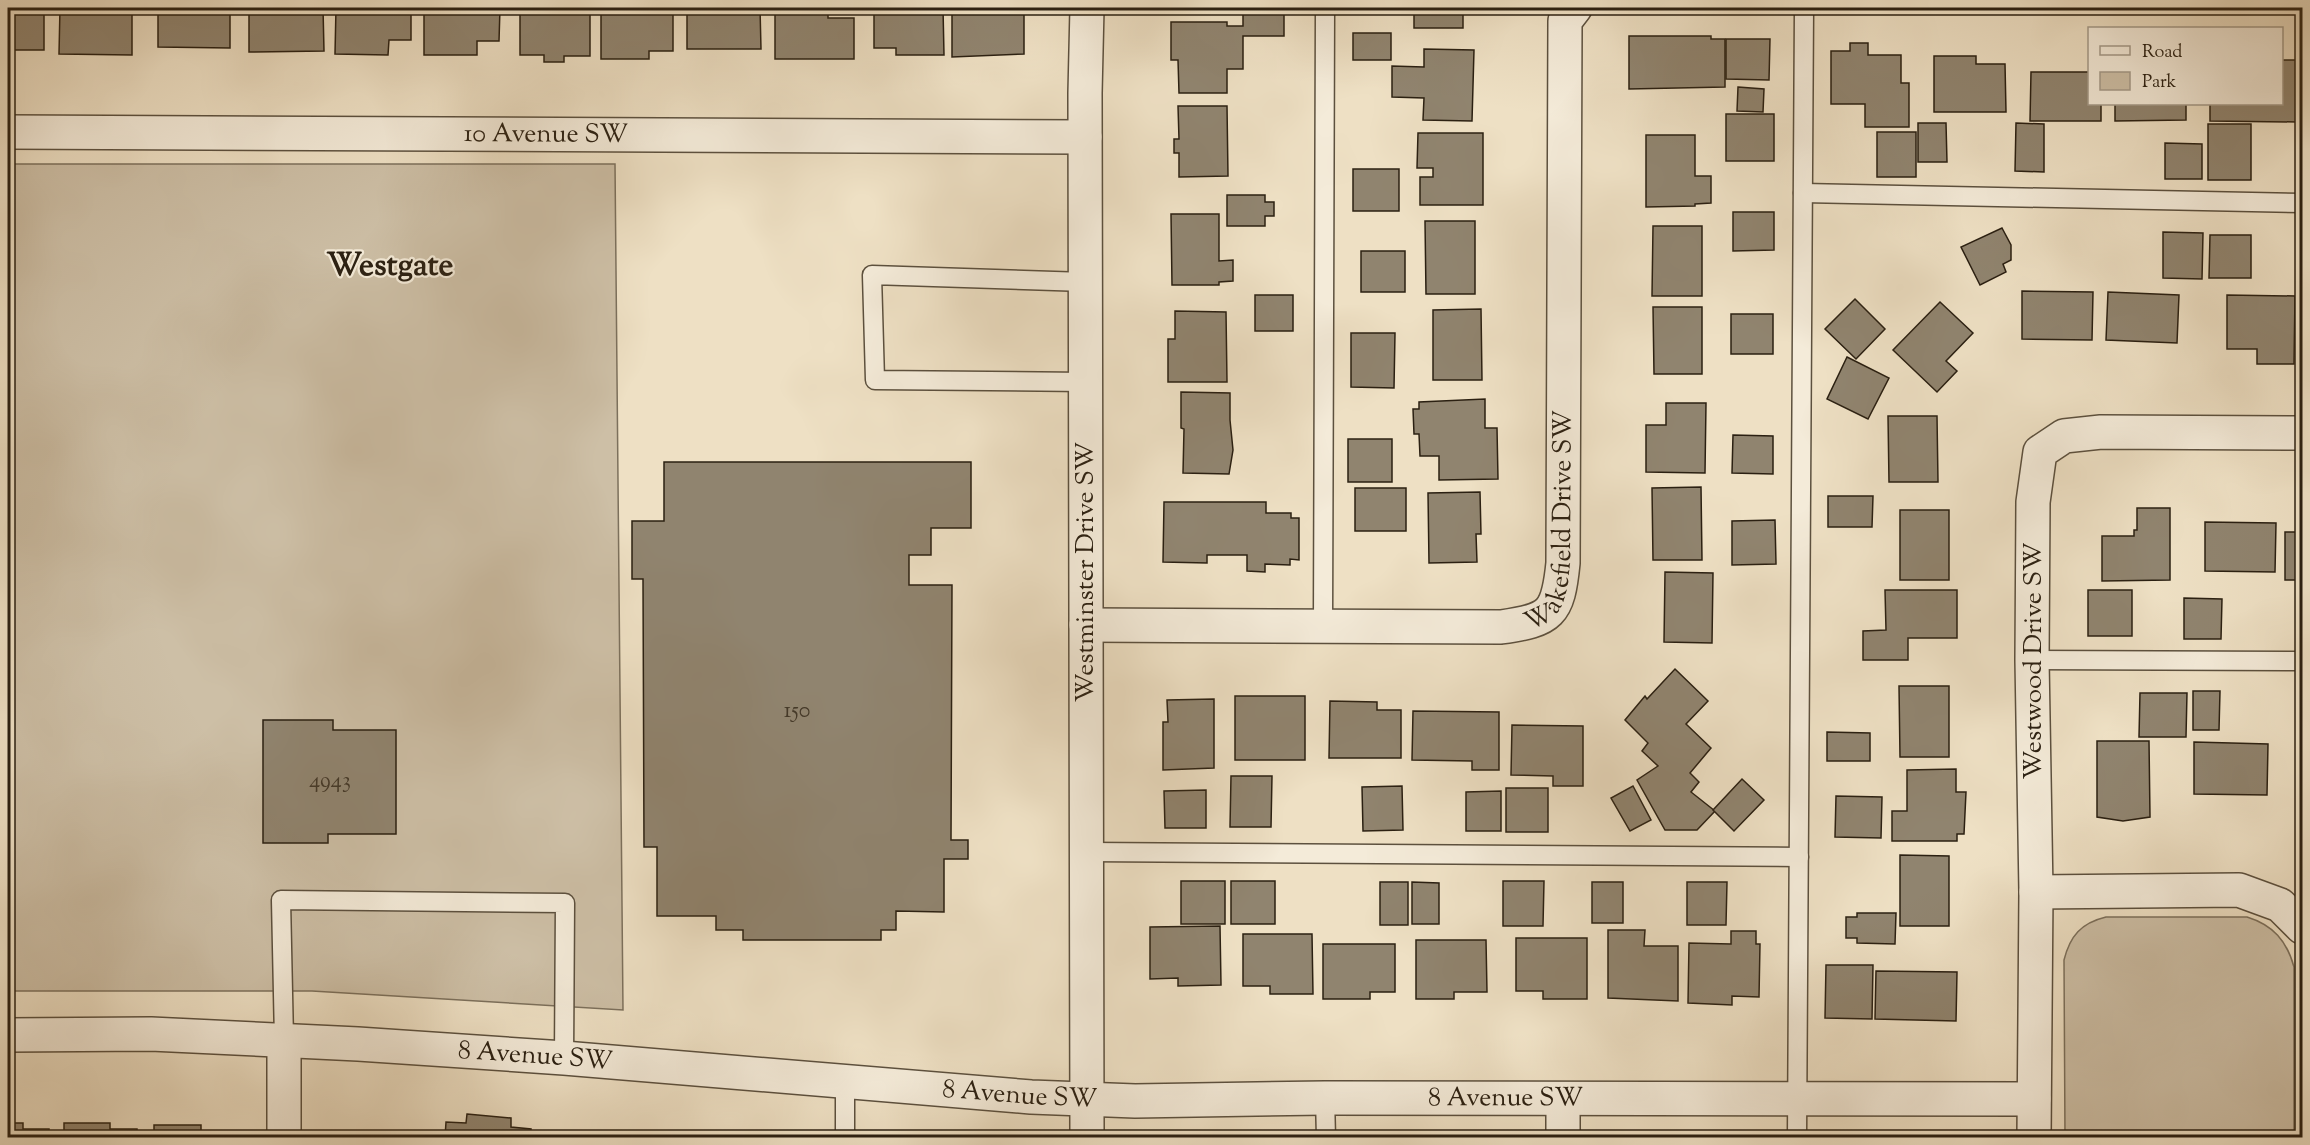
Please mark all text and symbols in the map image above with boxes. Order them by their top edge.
legend [2088,27,2283,105]
text: Road [2142,40,2182,66]
text: Park [2142,70,2177,96]
street label: 10 Avenue SW [464,116,628,153]
district label: Westgate [327,244,453,290]
street label: Wakefield Drive SW [1518,410,1582,641]
street label: Westminster Drive SW [1068,442,1105,702]
street label: Westwood Drive SW [2016,542,2053,780]
house number: 150 [784,696,810,728]
house number: 4943 [309,766,351,798]
street label: 8 Avenue SW [457,1032,614,1081]
street label: 8 Avenue SW [941,1071,1098,1118]
street label: 8 Avenue SW [1428,1080,1583,1117]

